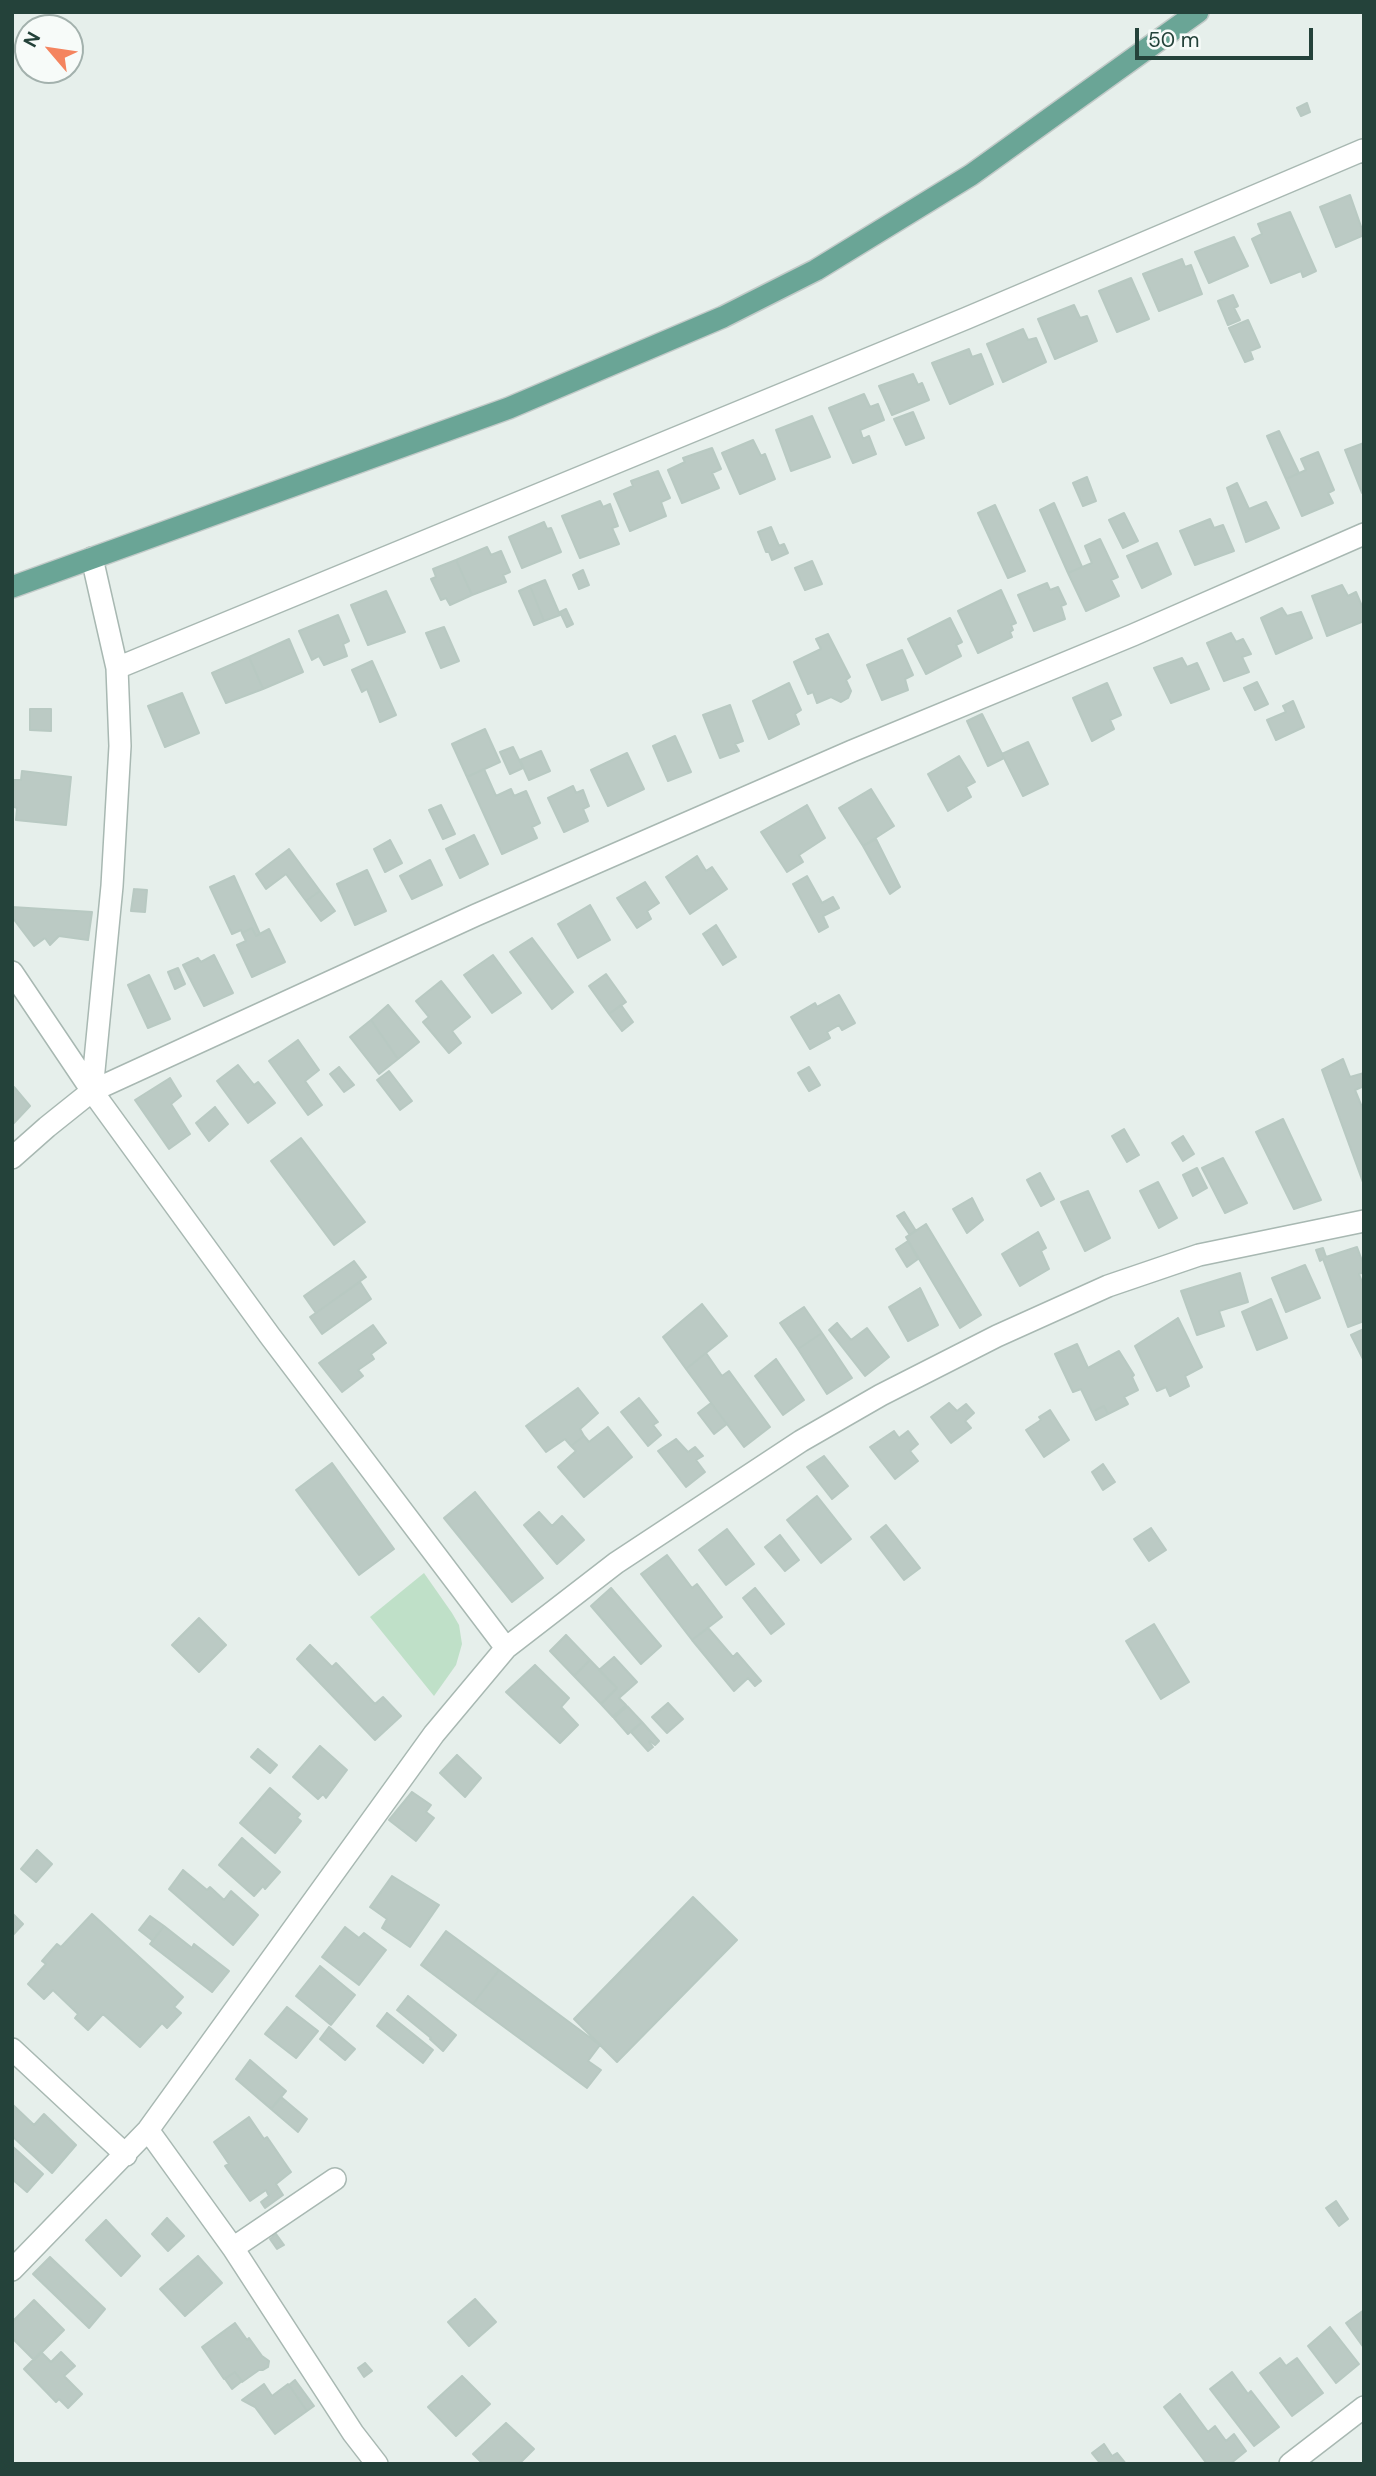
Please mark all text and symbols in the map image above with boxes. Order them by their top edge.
north arrow [14,14,84,84]
scale bar [1138,14,1316,58]
text: 50 m [1148,26,1199,54]
text: N [18,27,46,52]

